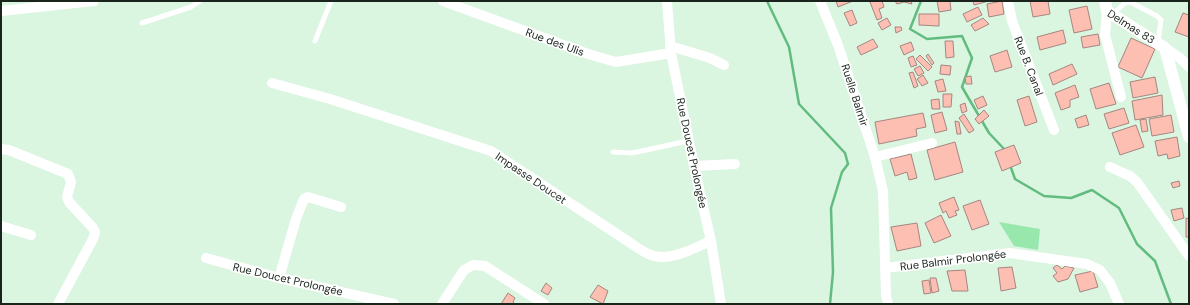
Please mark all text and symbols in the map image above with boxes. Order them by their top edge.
street label: Delmas 83 [1105,6,1158,47]
street label: Rue des Ulis [524,25,586,59]
street label: Rue B. Canal [1011,34,1047,98]
street label: Ruelle Balmir [838,62,872,128]
street label: Rue Doucet Prolongée [673,97,711,209]
street label: Impasse Doucet [493,149,569,207]
street label: Rue Balmir Prolongée [899,247,1007,273]
street label: Rue Doucet Prolongée [232,260,344,298]

